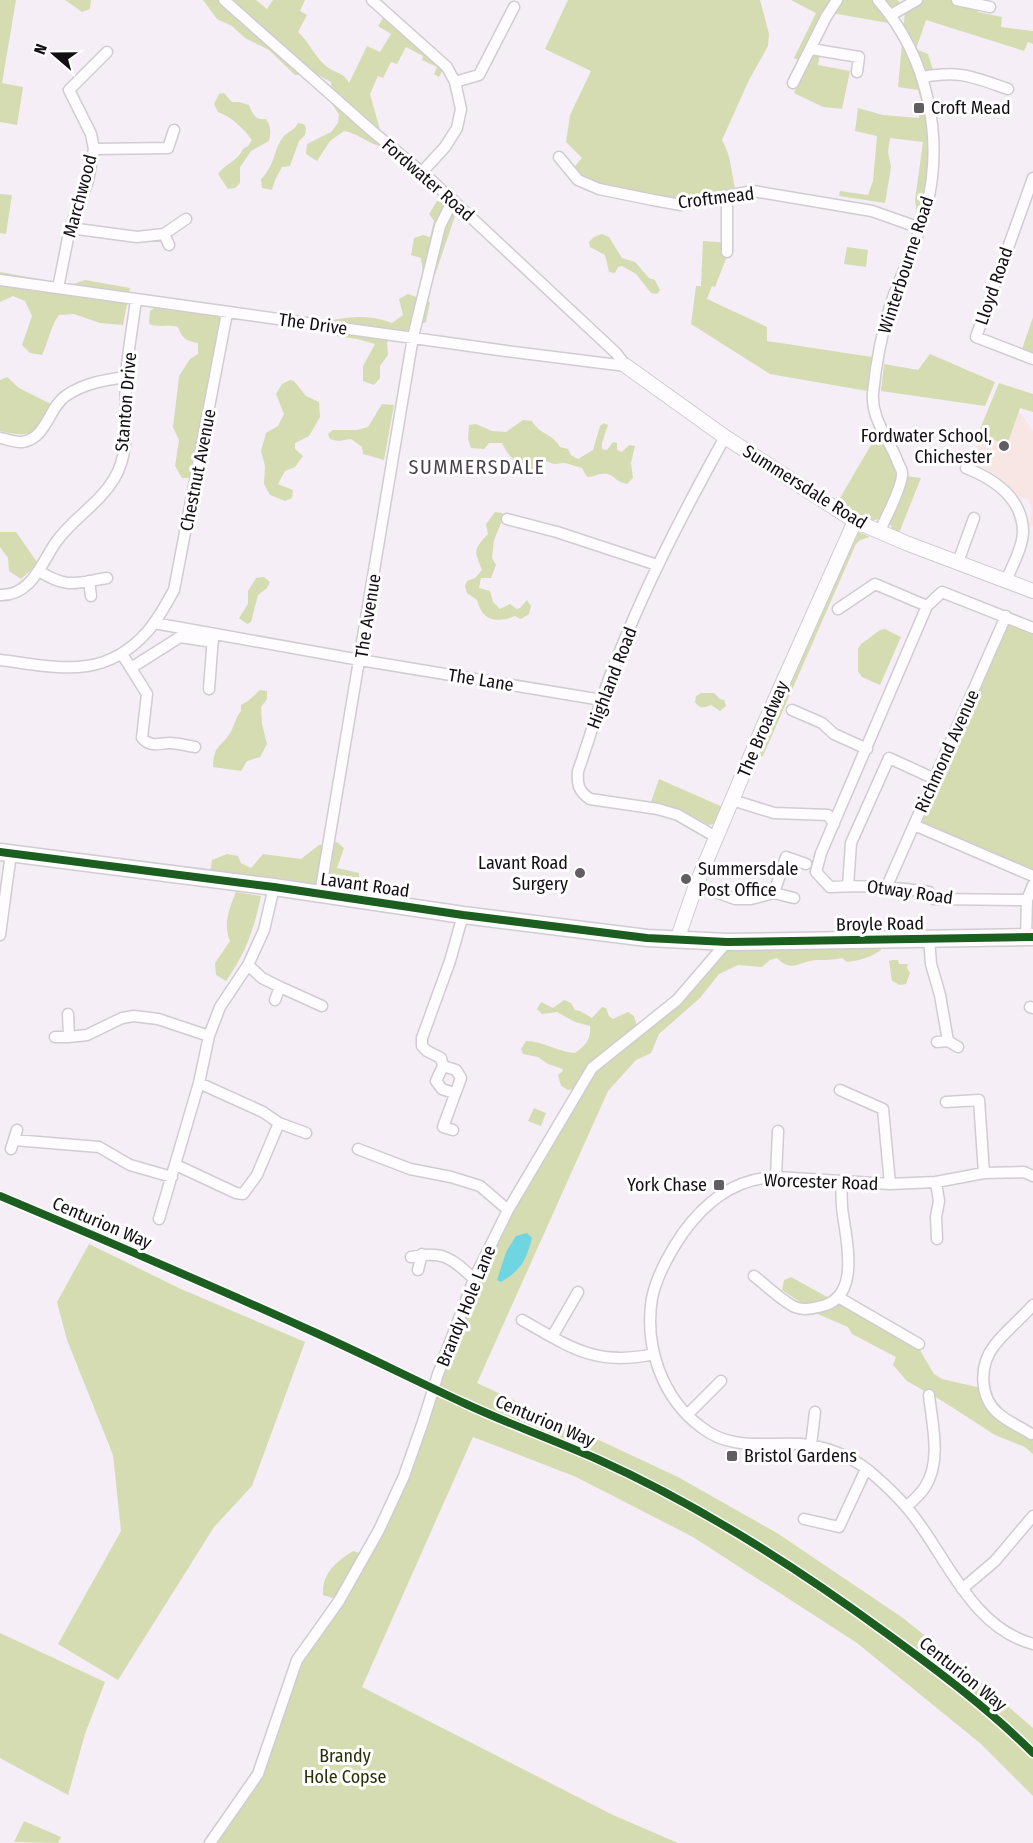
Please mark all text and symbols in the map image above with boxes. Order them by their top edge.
north arrow [24,24,84,84]
text: N [30,41,51,57]
place label: Croft Mead [931,97,1011,119]
marker: Croft Mead [912,101,926,115]
street label: Fordwater Road [377,134,479,226]
street label: Marchwood [58,152,102,240]
street label: Croftmead [677,182,755,214]
street label: Winterbourne Road [873,194,939,336]
street label: Lloyd Road [970,244,1018,328]
street label: The Drive [277,308,349,340]
street label: Stanton Drive [111,351,141,453]
street label: Chestnut Avenue [175,407,221,533]
place label: Fordwater School, Chichester [861,425,993,468]
marker: Fordwater School, Chichester [997,439,1011,453]
street label: Summersdale Road [739,440,871,534]
district label: SUMMERSDALE [409,455,545,479]
street label: The Avenue [350,572,386,660]
street label: Highland Road [582,624,642,732]
street label: The Lane [447,664,515,696]
street label: The Broadway [733,678,793,780]
street label: Richmond Avenue [910,686,984,816]
place label: Lavant Road Surgery [478,852,568,895]
place label: Summersdale Post Office [698,858,799,901]
marker: Lavant Road Surgery [573,866,587,880]
street label: Lavant Road [319,868,411,902]
marker: Summersdale Post Office [679,872,693,886]
street label: Otway Road [865,875,955,909]
street label: Broyle Road [836,912,924,936]
street label: Worcester Road [763,1169,879,1195]
place label: York Chase [627,1174,707,1196]
marker: York Chase [712,1178,726,1192]
street label: Centurion Way [49,1192,155,1254]
street label: Brandy Hole Lane [432,1242,500,1370]
street label: Centurion Way [492,1390,598,1452]
place label: Bristol Gardens [744,1445,857,1467]
marker: Bristol Gardens [725,1449,739,1463]
street label: Centurion Way [915,1632,1011,1716]
park label: Brandy Hole Copse [304,1745,386,1788]

